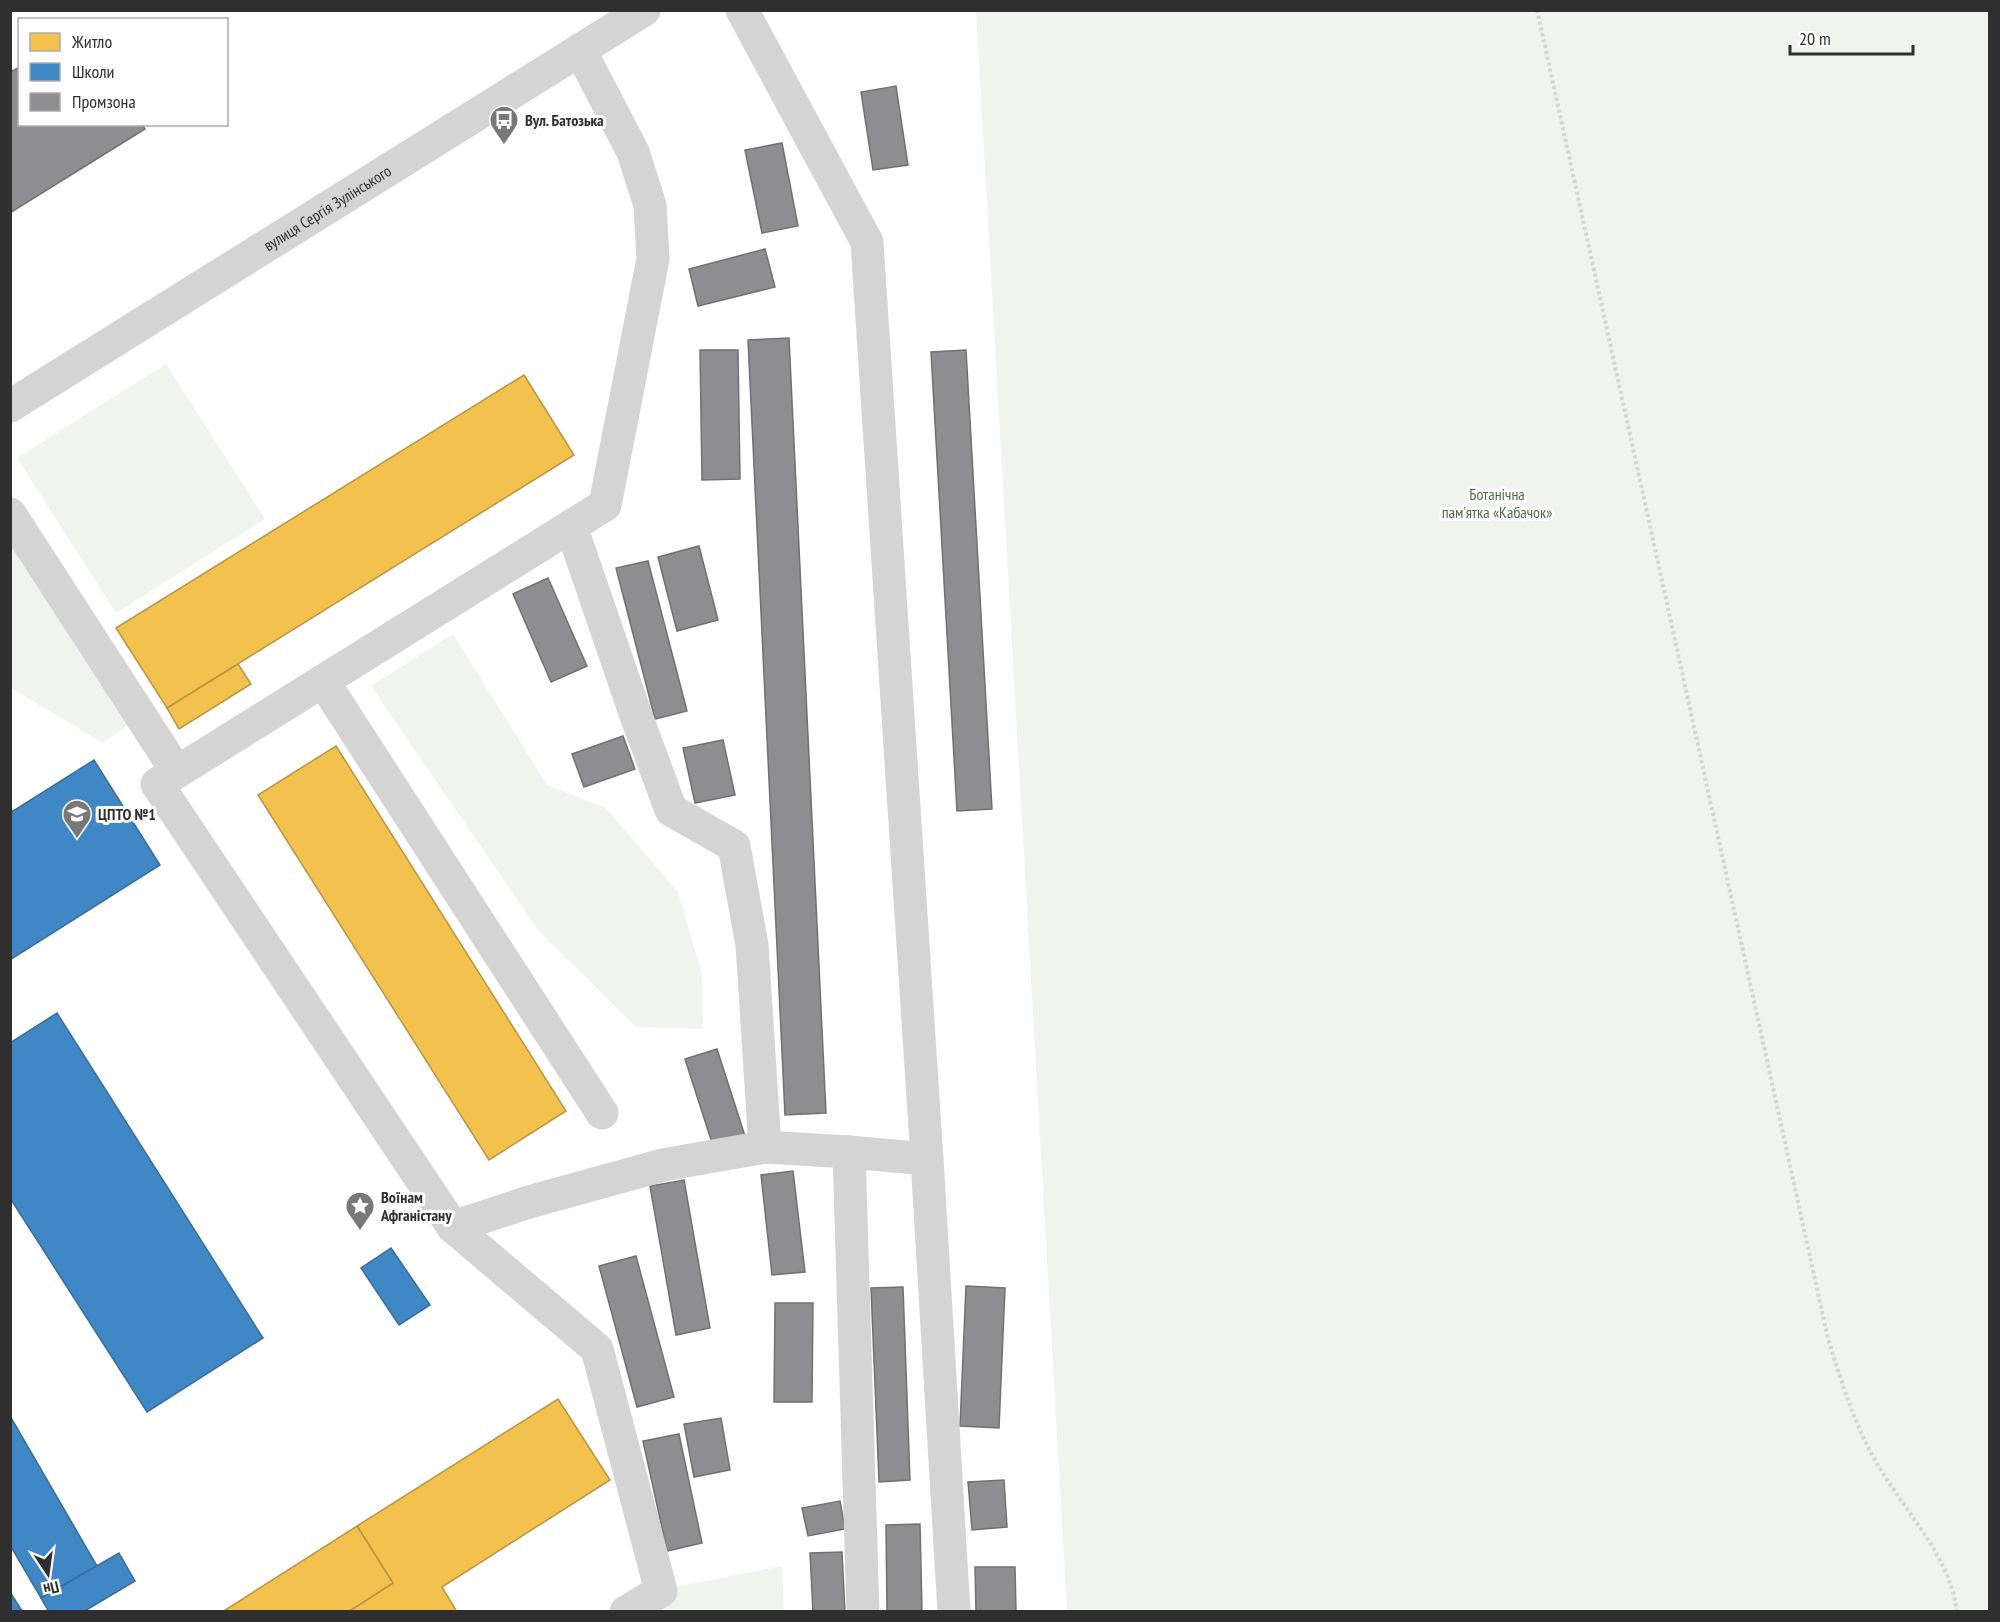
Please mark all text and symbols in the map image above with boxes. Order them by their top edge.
legend [18,18,228,126]
scale bar [1790,18,1913,56]
text: 20 m [1799,27,1831,50]
text: Житло [71,30,112,53]
text: Школи [72,60,114,83]
text: Промзона [72,90,136,113]
bus stop icon: Вул. Батозька [488,104,520,146]
place label: Вул. Батозька [525,110,604,130]
street label: вулиця Сергія Зулінського [260,160,395,255]
park label: Ботанічна пам'ятка «Кабачок» [1442,484,1552,522]
school or university icon: ЦПТО №1 [61,798,93,840]
place label: ЦПТО №1 [98,804,156,824]
place label: Воїнам Афганістану [380,1187,452,1225]
place icon: Воїнам Афганістану [344,1190,376,1232]
north arrow [18,1544,78,1604]
text: Пн [42,1577,61,1600]

